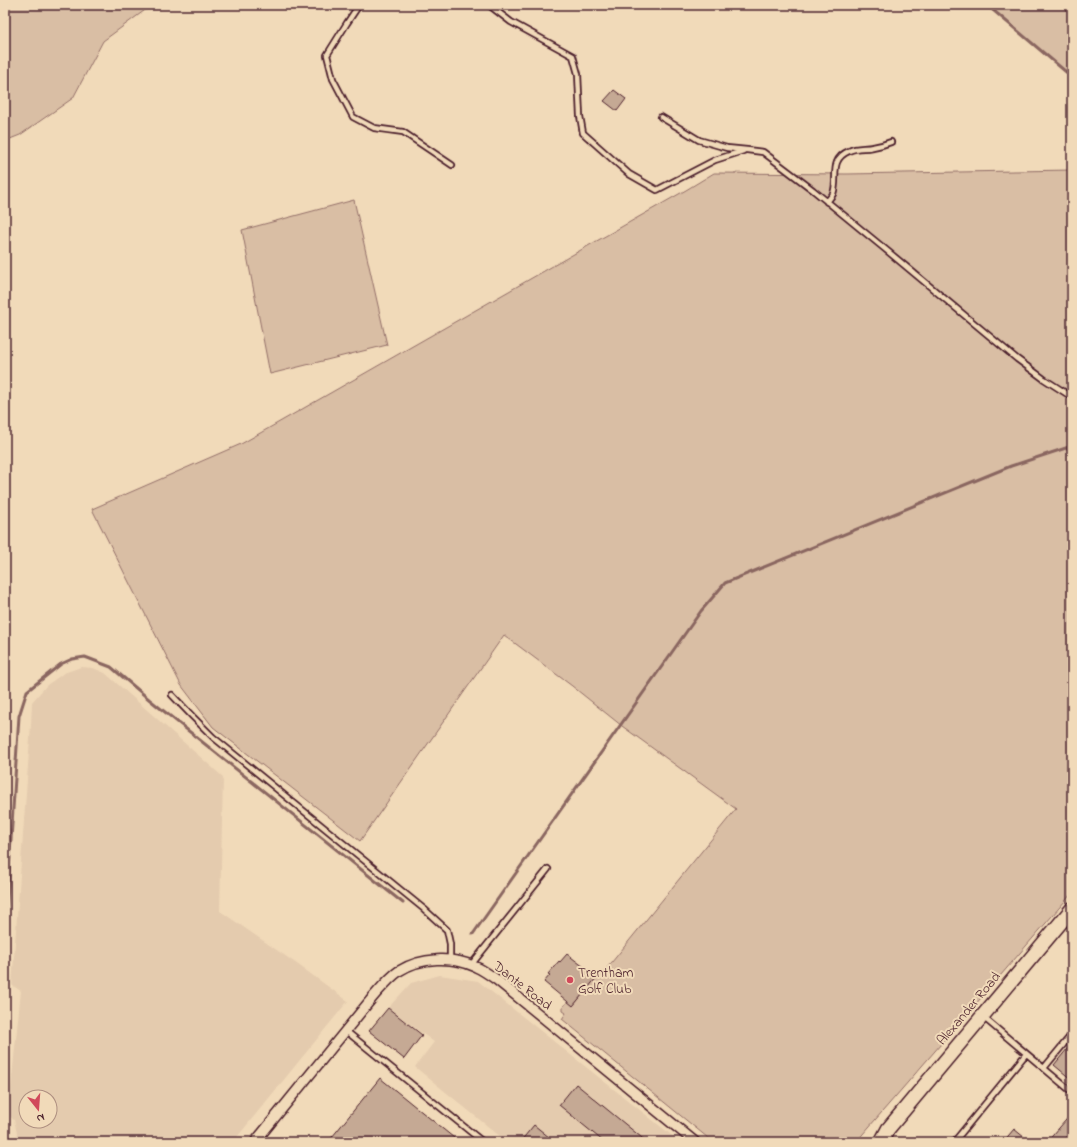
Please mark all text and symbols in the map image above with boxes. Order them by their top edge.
street label: Dante Road [487,956,556,1016]
place label: Trentham Golf Club [578,963,633,1000]
street label: Alexander Road [932,967,1006,1050]
marker: Trentham Golf Club [565,975,575,985]
north arrow [18,1089,58,1129]
text: N [35,1109,47,1126]

